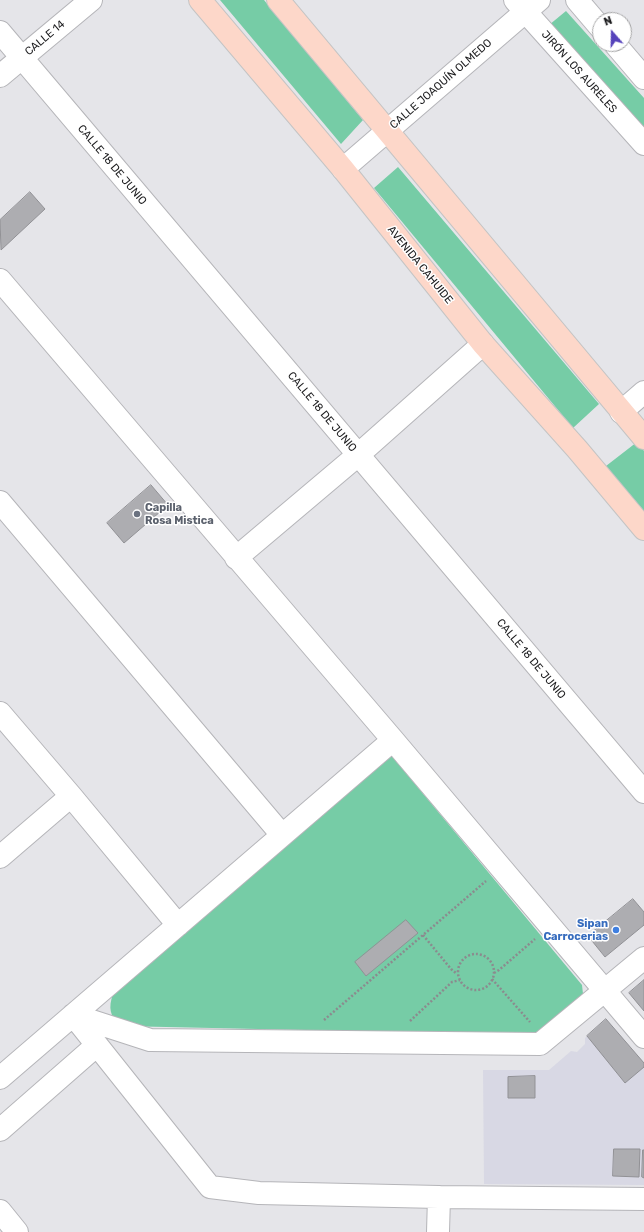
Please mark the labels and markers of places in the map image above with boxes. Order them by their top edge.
place label: Capilla Rosa Mistica [145,501,214,527]
marker: Capilla Rosa Mistica [132,509,142,519]
place label: Sipan Carrocerias [543,917,608,943]
marker: Sipan Carrocerias [611,925,621,935]

